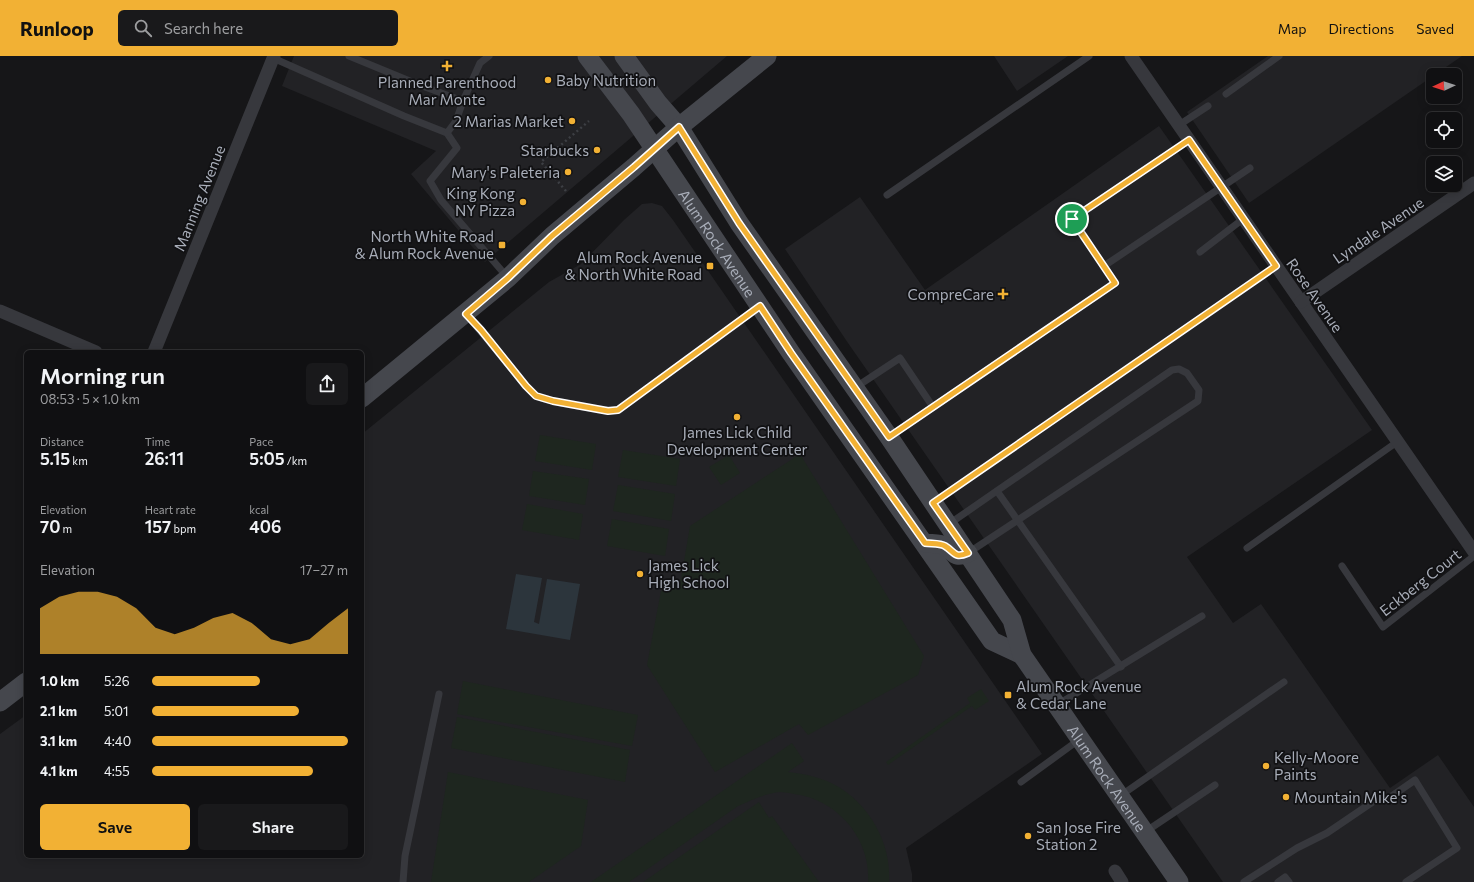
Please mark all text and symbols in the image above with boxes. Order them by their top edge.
search box [118,10,398,46]
text: Runloop [20,17,94,40]
icon: search [132,17,154,39]
text: Search here [164,19,243,37]
text: Map [1278,20,1307,37]
text: Directions [1329,20,1394,37]
text: Saved [1416,20,1454,37]
marker: Planned Parenthood Mar Monte [441,60,453,72]
north arrow [1426,68,1462,104]
map controls [1426,68,1462,192]
place label: Baby Nutrition [556,71,656,89]
place label: Planned Parenthood Mar Monte [378,73,516,108]
marker: Baby Nutrition [543,75,553,85]
place label: 2 Marias Market [454,112,564,130]
button: locate [1426,112,1462,148]
marker: 2 Marias Market [567,116,577,126]
place label: Starbucks [521,141,589,159]
street label: Manning Avenue [170,142,228,254]
marker: Starbucks [592,145,602,155]
button: layers [1426,156,1462,192]
place label: Mary's Paleteria [451,163,560,181]
marker: Mary's Paleteria [563,167,573,177]
place label: King Kong NY Pizza [446,184,515,219]
street label: Alum Rock Avenue [675,186,760,300]
street label: Lyndale Avenue [1329,193,1427,267]
marker: King Kong NY Pizza [518,197,528,207]
pin [1055,202,1089,236]
icon: arrive [1061,208,1083,230]
place label: North White Road & Alum Rock Avenue [355,227,494,262]
marker: North White Road & Alum Rock Avenue [497,240,507,250]
place label: Alum Rock Avenue & North White Road [565,248,702,283]
street label: Rose Avenue [1283,255,1347,335]
marker: Alum Rock Avenue & North White Road [705,261,715,271]
place label: CompreCare [907,285,994,303]
marker: CompreCare [997,288,1009,300]
text: Morning run [40,362,165,389]
button: share [306,363,348,405]
text: 08:53 · 5 × 1.0 km [40,391,140,407]
marker: James Lick Child Development Center [732,412,742,422]
place label: James Lick Child Development Center [666,423,808,458]
text: Distance [40,435,84,448]
text: Time [145,435,170,448]
text: Pace [249,435,273,448]
text: 5.15 [40,448,70,469]
text: 26:11 [145,448,184,469]
text: 5:05 [249,448,285,469]
text: km [70,454,88,467]
text: /km [285,454,307,467]
text: Elevation [40,503,86,516]
text: Heart rate [145,503,196,516]
text: kcal [249,503,269,516]
text: 70 [40,516,60,537]
text: 157 [145,516,171,537]
text: 406 [249,516,281,537]
text: m [60,522,72,535]
text: bpm [171,522,196,535]
street label: Eckberg Court [1376,545,1464,619]
place label: James Lick High School [648,556,729,591]
text: Elevation [40,562,95,578]
text: 17–27 m [300,562,348,578]
marker: James Lick High School [635,569,645,579]
text: 1.0 km [40,673,79,689]
text: 5:26 [104,673,130,689]
place label: Alum Rock Avenue & Cedar Lane [1016,677,1142,712]
marker: Alum Rock Avenue & Cedar Lane [1003,690,1013,700]
text: 2.1 km [40,703,77,719]
text: 5:01 [104,703,129,719]
street label: Alum Rock Avenue [1064,721,1150,835]
text: 3.1 km [40,733,77,749]
text: 4:40 [104,733,131,749]
place label: Kelly-Moore Paints [1274,748,1359,783]
marker: Kelly-Moore Paints [1261,761,1271,771]
text: 4.1 km [40,763,78,779]
text: 4:55 [104,763,130,779]
place label: Mountain Mike's [1294,788,1408,806]
marker: Mountain Mike's [1281,792,1291,802]
button: Save [40,804,190,850]
button: Share [198,804,348,850]
place label: San Jose Fire Station 2 [1036,818,1121,853]
marker: San Jose Fire Station 2 [1023,831,1033,841]

